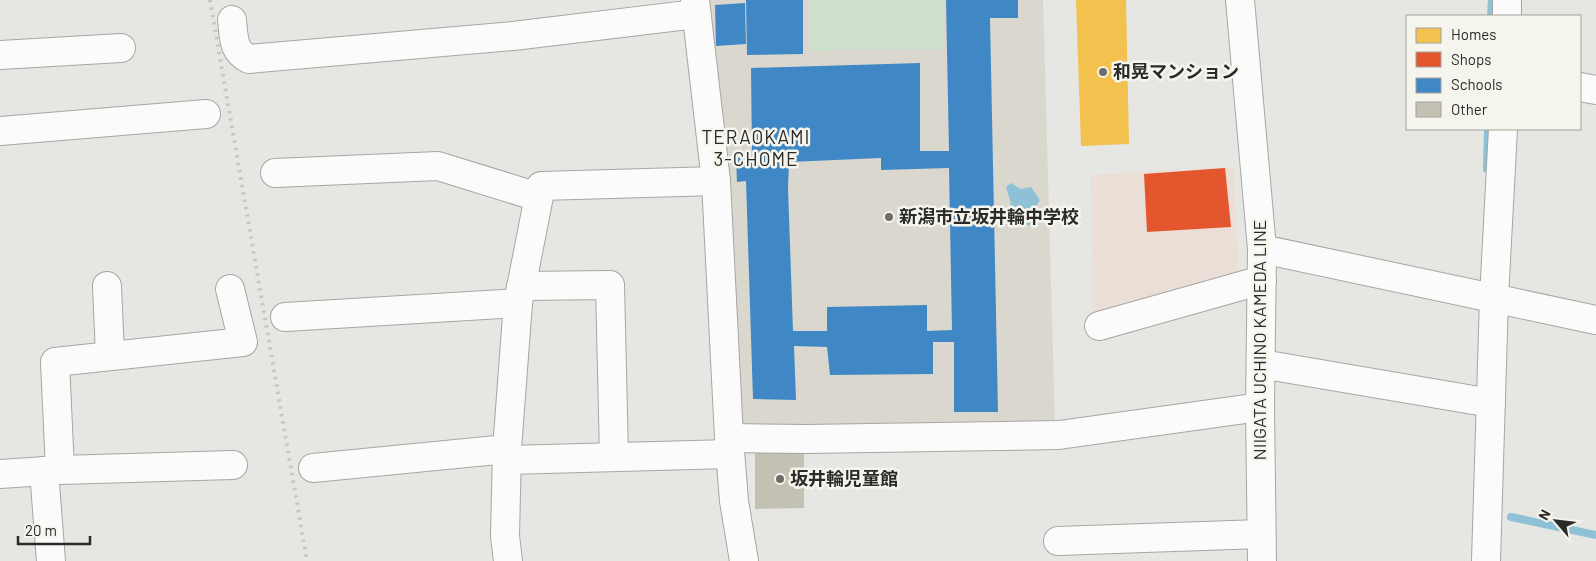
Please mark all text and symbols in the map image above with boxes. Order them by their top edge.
legend [1406,15,1581,130]
text: Homes [1451,25,1496,43]
text: Shops [1451,50,1491,68]
place label: 和晃マンション [1113,60,1239,82]
marker: 和晃マンション [1097,66,1109,78]
text: Schools [1451,75,1503,93]
text: Other [1451,100,1488,118]
district label: TERAOKAMI 3-CHOME [702,125,810,170]
place label: 新潟市立坂井輪中学校 [899,205,1079,227]
marker: 新潟市立坂井輪中学校 [883,211,895,223]
street label: NIIGATA UCHINO KAMEDA LINE [1248,220,1270,460]
place label: 坂井輪児童館 [790,467,898,489]
marker: 坂井輪児童館 [774,473,786,485]
north arrow [1531,496,1581,546]
text: N [1534,507,1554,523]
scale bar [18,514,90,546]
text: 20 m [25,521,57,539]

